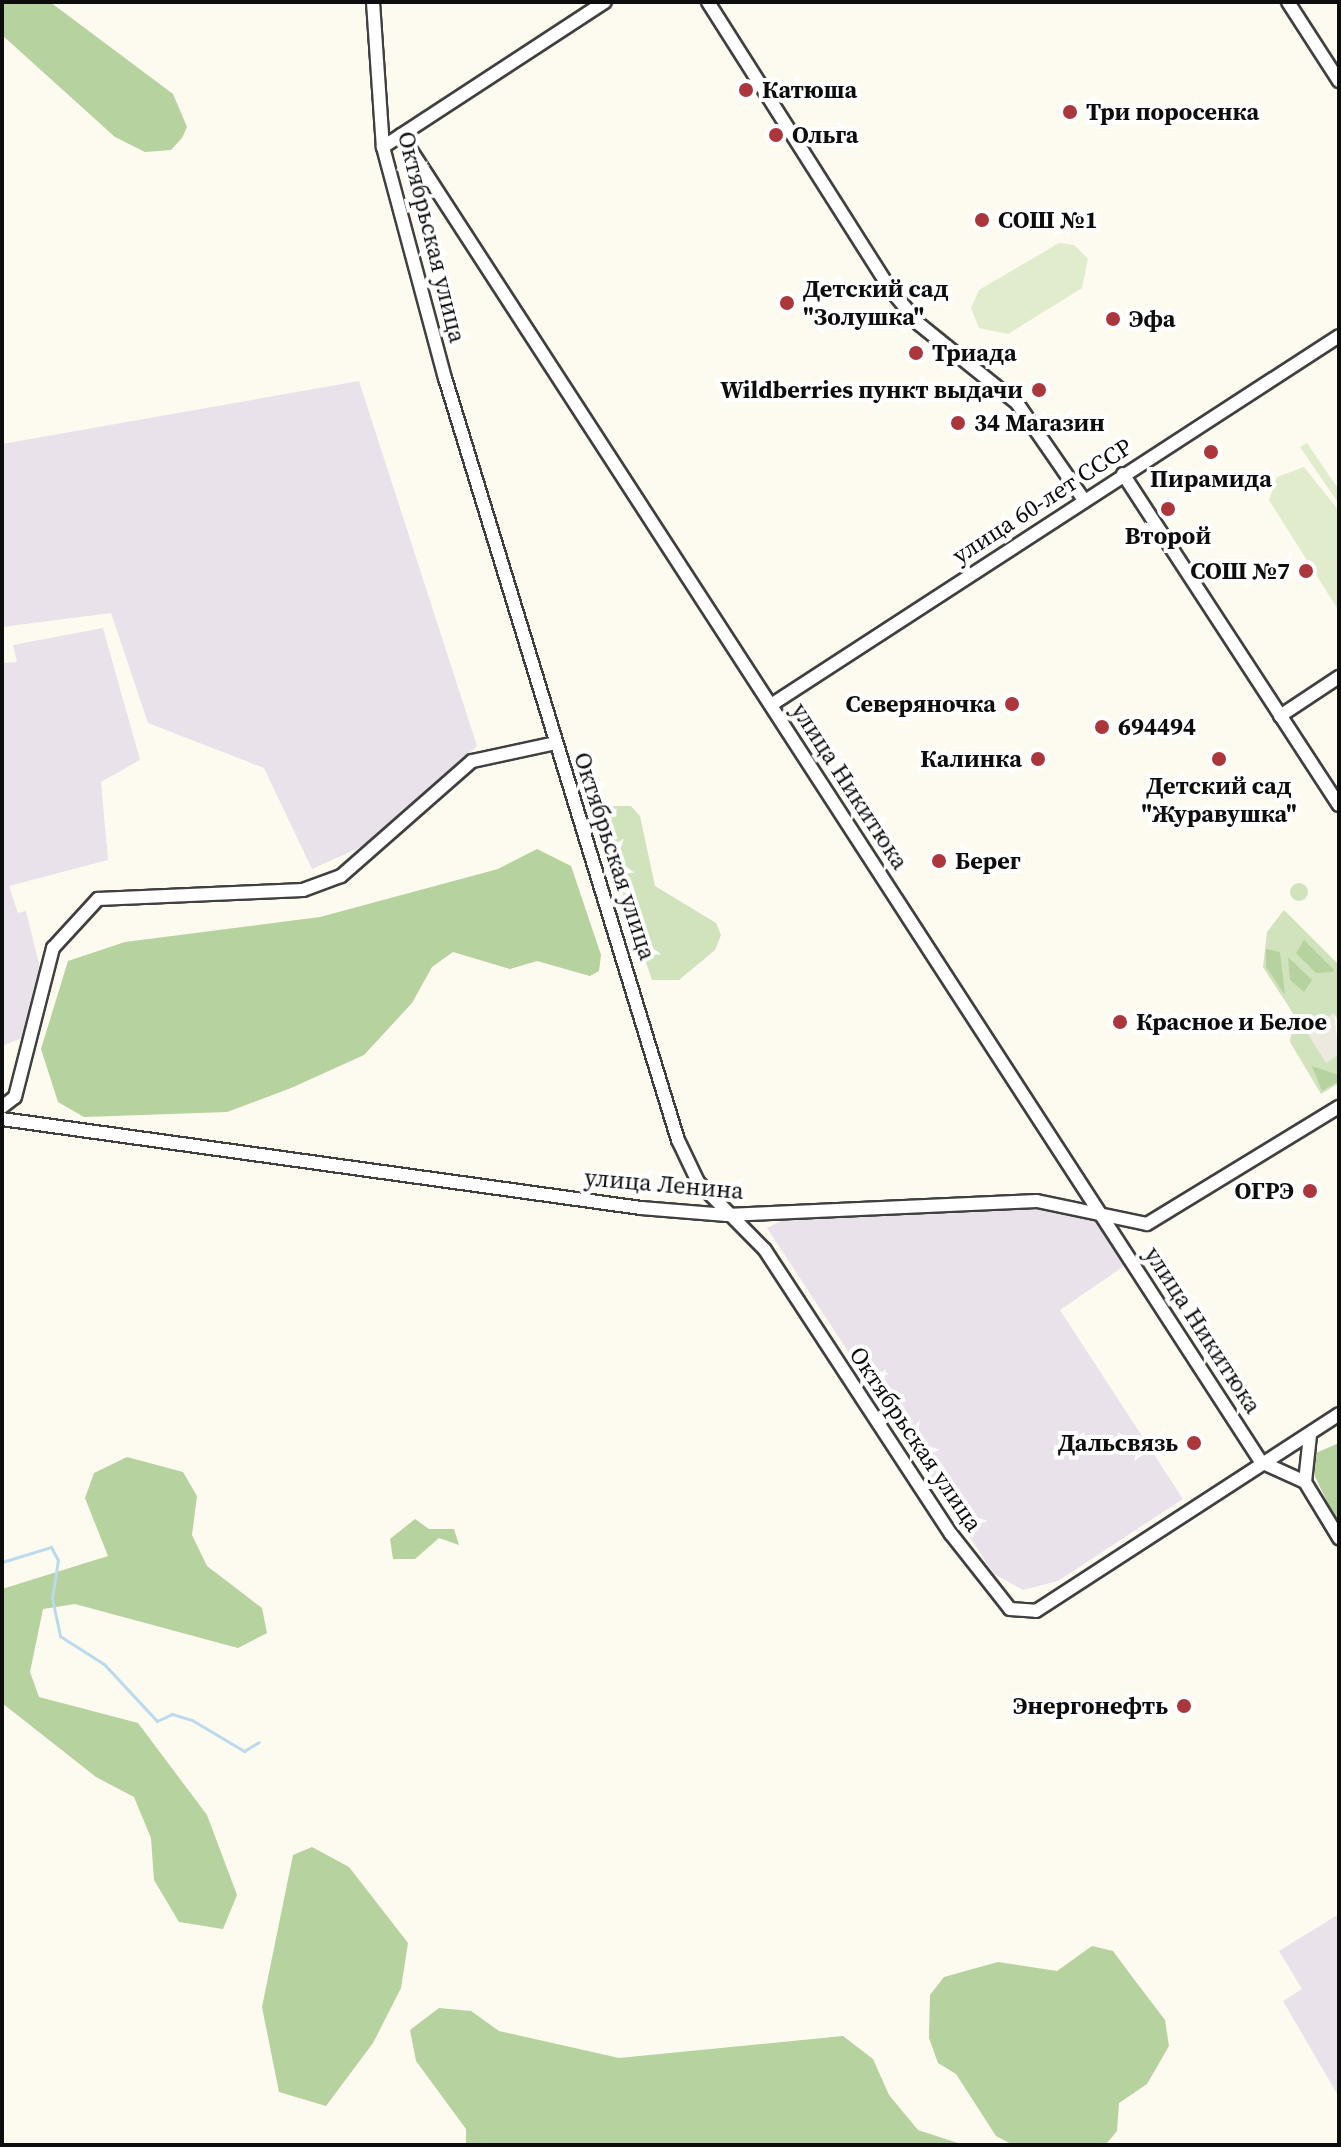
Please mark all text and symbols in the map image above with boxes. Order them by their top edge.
place label: Катюша [762,76,857,104]
marker: Катюша [737,81,755,99]
place label: Три поросенка [1086,98,1259,126]
marker: Три поросенка [1061,103,1079,121]
place label: Ольга [792,121,859,149]
marker: Ольга [767,126,785,144]
street label: Октябрьская улица [392,128,472,346]
place label: СОШ №1 [998,206,1098,234]
marker: СОШ №1 [973,211,991,229]
place label: Детский сад "Золушка" [803,275,949,331]
marker: Детский сад "Золушка" [778,294,796,312]
place label: Эфа [1129,305,1176,333]
marker: Эфа [1104,310,1122,328]
place label: Триада [932,339,1017,367]
marker: Триада [907,344,925,362]
place label: Wildberries пункт выдачи [720,376,1023,404]
marker: Wildberries пункт выдачи [1030,381,1048,399]
place label: 34 Магазин [974,409,1105,437]
marker: 34 Магазин [949,414,967,432]
street label: улица 60-лет СССР [947,432,1137,570]
marker: Пирамида [1202,443,1220,461]
place label: Пирамида [1150,465,1272,493]
marker: Второй [1159,500,1177,518]
place label: Второй [1125,522,1211,550]
place label: СОШ №7 [1190,557,1290,585]
marker: СОШ №7 [1297,562,1315,580]
place label: Северяночка [845,690,996,718]
marker: Северяночка [1003,695,1021,713]
street label: улица Никитюка [785,697,915,875]
place label: 694494 [1118,713,1196,741]
marker: 694494 [1093,718,1111,736]
place label: Калинка [920,745,1022,773]
street label: Октябрьская улица [568,748,662,964]
marker: Калинка [1029,750,1047,768]
marker: Детский сад "Журавушка" [1210,750,1228,768]
place label: Детский сад "Журавушка" [1141,772,1297,828]
place label: Берег [955,847,1021,875]
marker: Берег [930,852,948,870]
place label: Красное и Белое [1136,1008,1327,1036]
marker: Красное и Белое [1111,1013,1129,1031]
street label: улица Ленина [583,1163,745,1205]
place label: ОГРЭ [1234,1177,1294,1205]
marker: ОГРЭ [1301,1182,1319,1200]
street label: улица Никитюка [1138,1241,1268,1419]
street label: Октябрьская улица [843,1341,989,1537]
place label: Дальсвязь [1058,1429,1178,1457]
marker: Дальсвязь [1185,1434,1203,1452]
place label: Энергонефть [1013,1692,1168,1720]
marker: Энергонефть [1175,1697,1193,1715]

